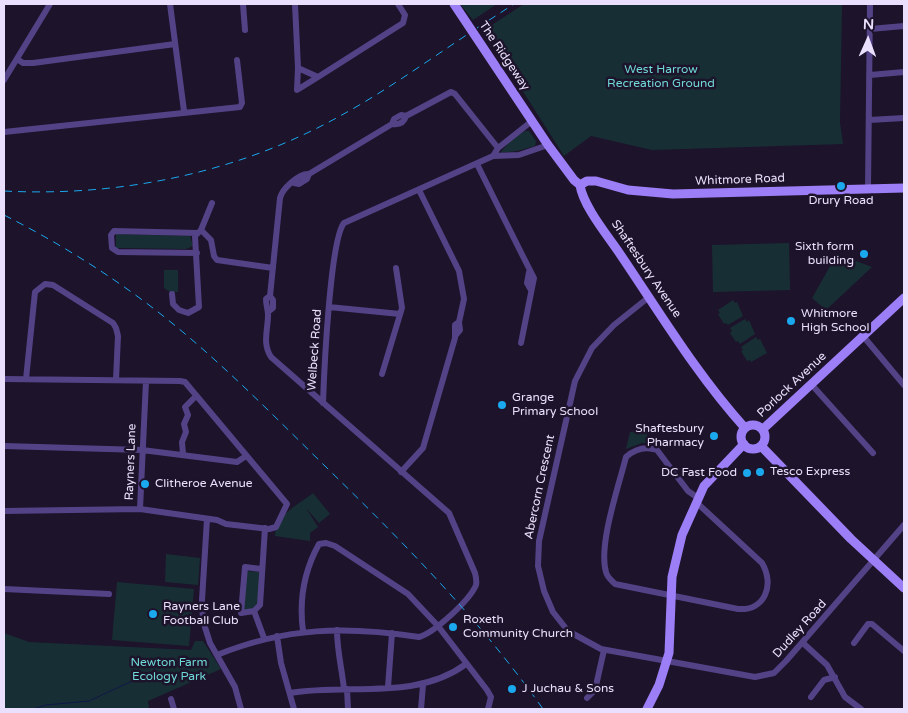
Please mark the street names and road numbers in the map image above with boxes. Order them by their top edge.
street label: The Ridgeway [476,19,532,93]
street label: Whitmore Road [695,171,785,189]
street label: Shaftesbury Avenue [608,217,684,321]
street label: Welbeck Road [305,309,325,391]
street label: Porlock Avenue [755,349,829,421]
street label: Rayners Lane [122,423,140,501]
street label: Abercorn Crescent [522,433,558,541]
street label: Dudley Road [770,597,830,661]

